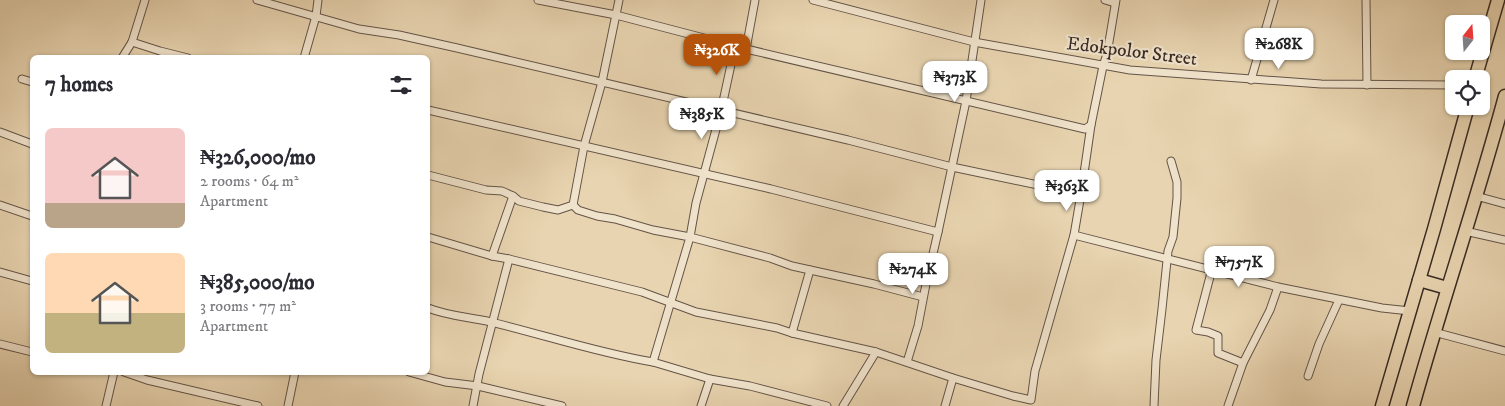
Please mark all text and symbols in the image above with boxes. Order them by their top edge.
north arrow [1445,15,1490,60]
map controls [1445,15,1490,115]
pin: ₦268K [1244,28,1314,70]
street label: Edokpolor Street [1065,32,1198,71]
pin: ₦326K [682,34,752,76]
text: ₦268K [1256,34,1303,54]
text: ₦326K [695,40,739,60]
pin: ₦373K [920,61,990,103]
text: ₦373K [933,67,977,87]
button: locate [1445,70,1490,115]
icon: filters [387,71,415,99]
text: 7 homes [45,72,113,98]
pin: ₦385K [667,98,737,140]
text: ₦385K [680,104,724,124]
text: ₦326,000/mo [200,145,315,171]
icon: home [85,148,145,208]
pin: ₦363K [1032,170,1102,212]
text: 2 rooms · 64 m² [200,171,299,191]
text: ₦363K [1045,176,1089,196]
text: Apartment [200,191,268,211]
pin: ₦757K [1204,246,1274,288]
pin: ₦274K [878,252,948,295]
text: ₦757K [1215,252,1263,272]
text: ₦274K [889,259,937,279]
text: ₦385,000/mo [200,270,315,296]
icon: home [85,273,145,333]
text: 3 rooms · 77 m² [200,296,296,316]
text: Apartment [200,316,268,336]

